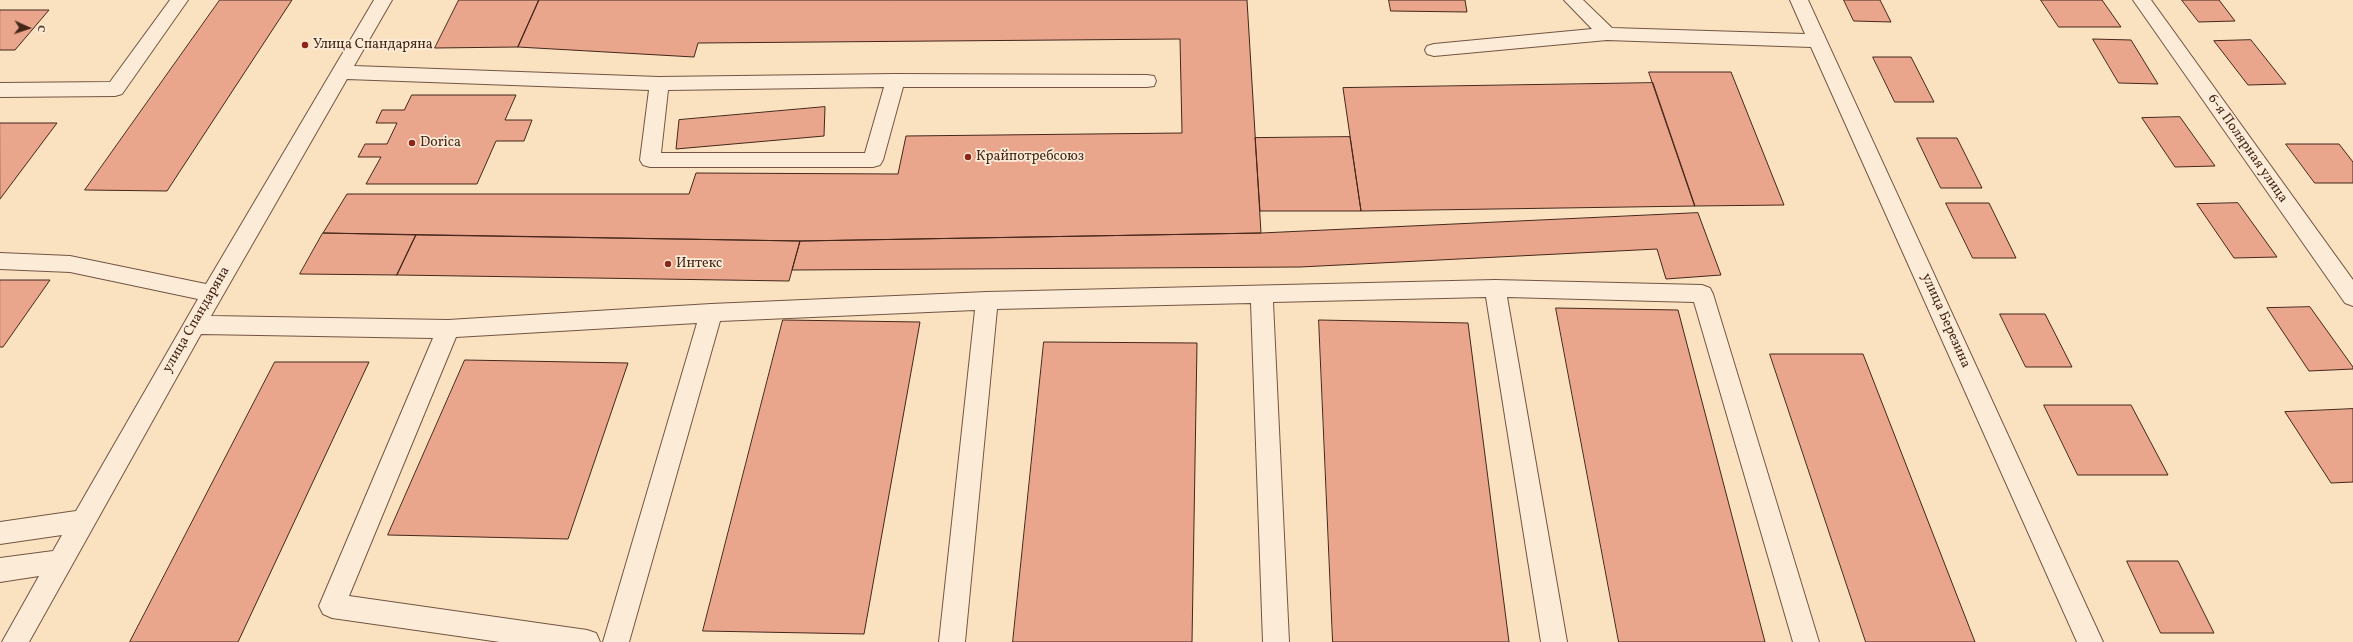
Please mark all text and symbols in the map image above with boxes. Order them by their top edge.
north arrow [8,8,48,48]
text: С [33,25,48,33]
place label: Улица Спандаряна [313,37,433,53]
marker: Улица Спандаряна [300,40,310,50]
street label: 6-я Полярная улица [2203,91,2291,207]
place label: Dorica [420,135,461,151]
marker: Dorica [407,138,417,148]
place label: Крайпотребсоюз [976,149,1084,165]
marker: Крайпотребсоюз [963,152,973,162]
place label: Интекс [676,256,722,272]
marker: Интекс [663,259,673,269]
street label: улица Спандаряна [160,264,234,376]
street label: улица Березина [1917,271,1973,371]

